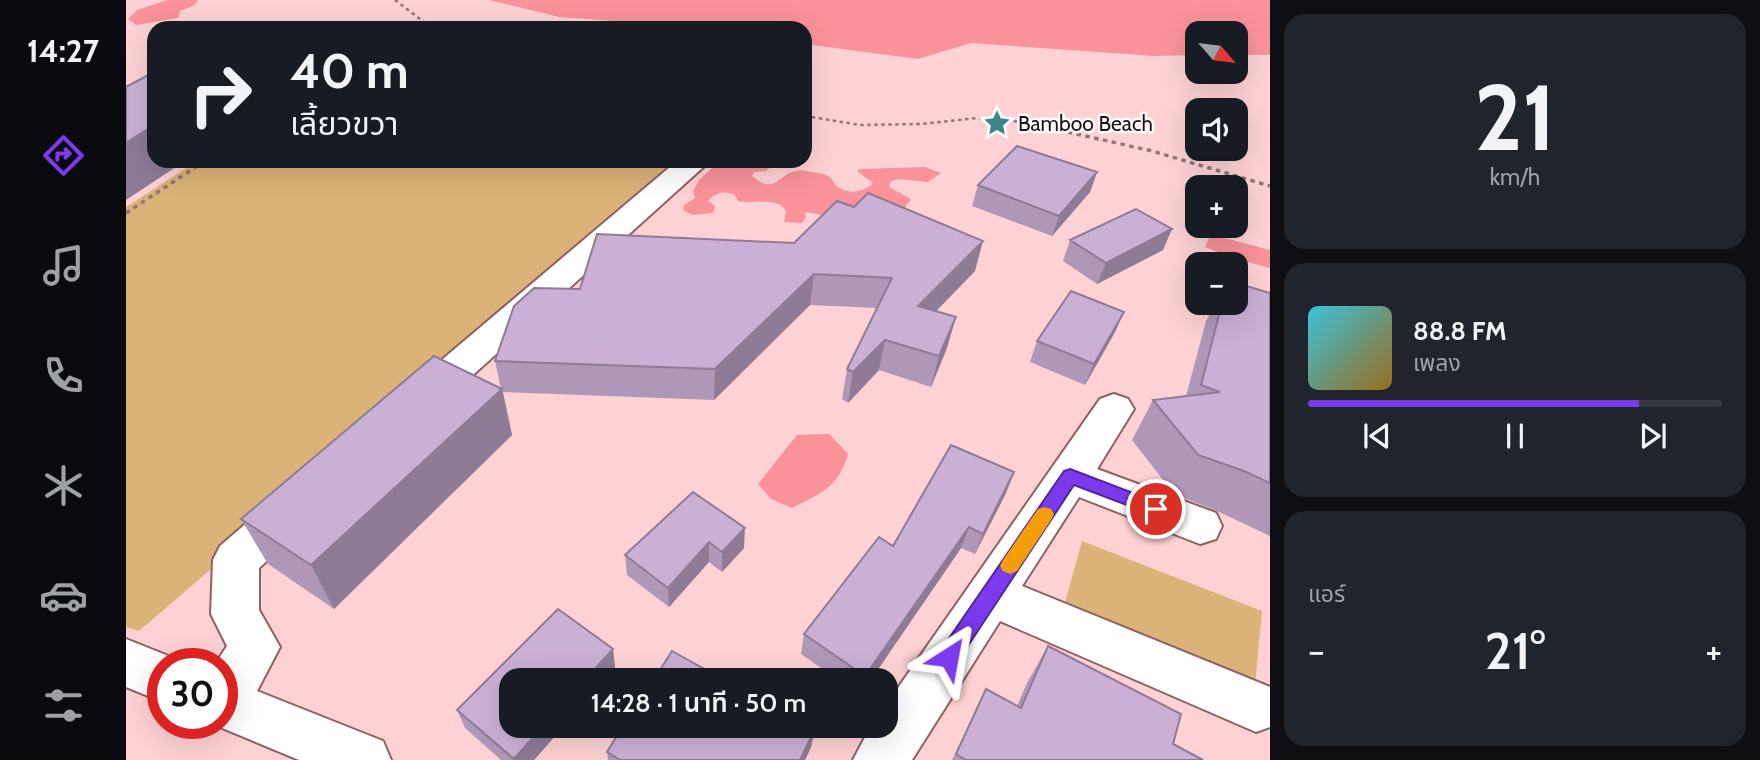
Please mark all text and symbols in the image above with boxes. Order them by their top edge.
north arrow [1185,21,1248,84]
map controls [1185,21,1248,315]
text: 14:27 [27,31,99,70]
text: 40 m [290,41,409,100]
icon: right [175,49,266,140]
text: 21 [1474,62,1556,173]
button: sound [1185,98,1248,161]
text: เลี้ยวขวา [290,104,398,143]
place icon: Bamboo Beach [982,108,1012,138]
place label: Bamboo Beach [1018,111,1153,136]
icon: directions [39,131,88,180]
text: km/h [1490,163,1540,191]
button: + [1185,175,1248,238]
icon: music [39,241,88,290]
button: − [1185,252,1248,315]
text: 88.8 FM [1413,315,1507,347]
text: เพลง [1413,349,1461,377]
icon: phone [39,351,88,400]
icon: previous [1358,417,1396,455]
icon: pause [1496,417,1534,455]
icon: next [1634,417,1672,455]
icon: climate [39,461,88,510]
pin [1126,479,1186,539]
icon: arrive [1137,490,1175,528]
icon: car [39,571,88,620]
text: แอร์ [1308,580,1345,608]
text: 21° [1485,619,1545,682]
position arrow [912,620,986,694]
text: − [1308,627,1325,674]
text: + [1705,627,1722,674]
speed limit sign: 30 [147,648,238,739]
icon: filters [39,681,88,730]
text: 14:28 · 1 นาที · 50 m [591,687,806,719]

